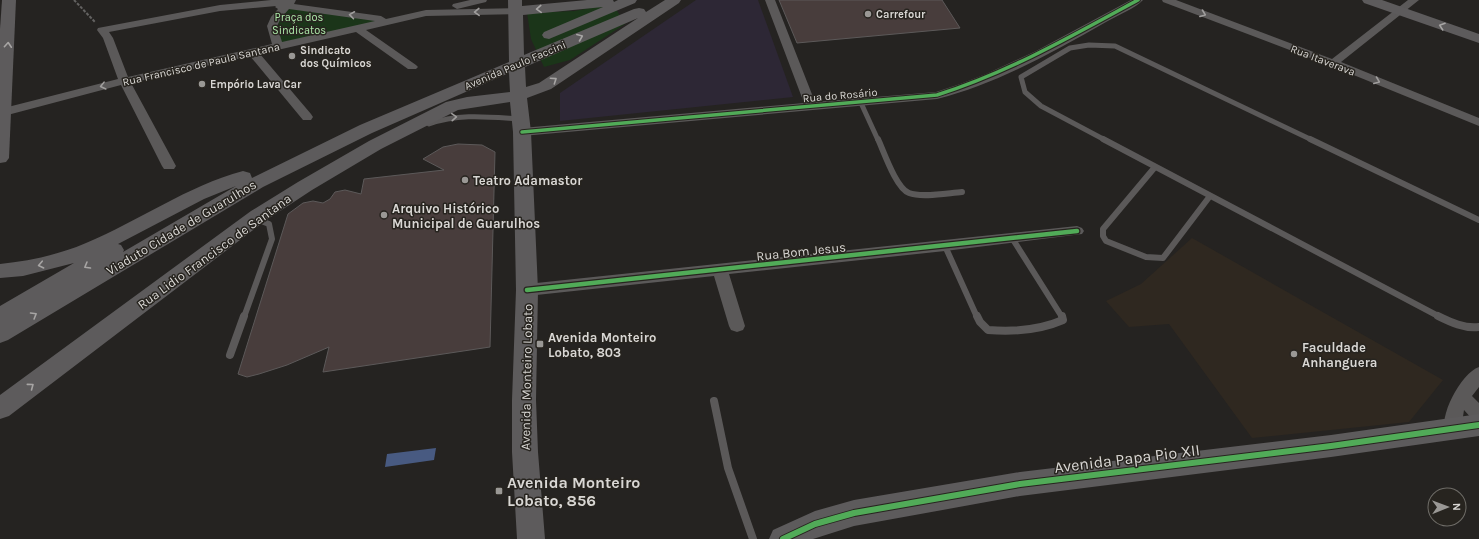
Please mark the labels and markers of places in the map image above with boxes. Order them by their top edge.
place label: Carrefour [876,8,926,21]
marker: Carrefour [863,9,873,19]
place label: Sindicato dos Químicos [300,44,372,70]
marker: Sindicato dos Químicos [287,51,297,61]
place label: Empório Lava Car [210,78,302,91]
marker: Empório Lava Car [197,79,207,89]
place label: Teatro Adamastor [473,173,583,188]
marker: Teatro Adamastor [460,175,470,185]
place label: Arquivo Histórico Municipal de Guarulhos [392,201,540,231]
marker: Arquivo Histórico Municipal de Guarulhos [379,210,389,220]
place label: Avenida Monteiro Lobato, 803 [548,330,656,360]
marker: Avenida Monteiro Lobato, 803 [535,339,545,349]
place label: Faculdade Anhanguera [1302,340,1377,370]
marker: Faculdade Anhanguera [1289,349,1299,359]
place label: Avenida Monteiro Lobato, 856 [507,473,640,510]
marker: Avenida Monteiro Lobato, 856 [494,486,504,496]

